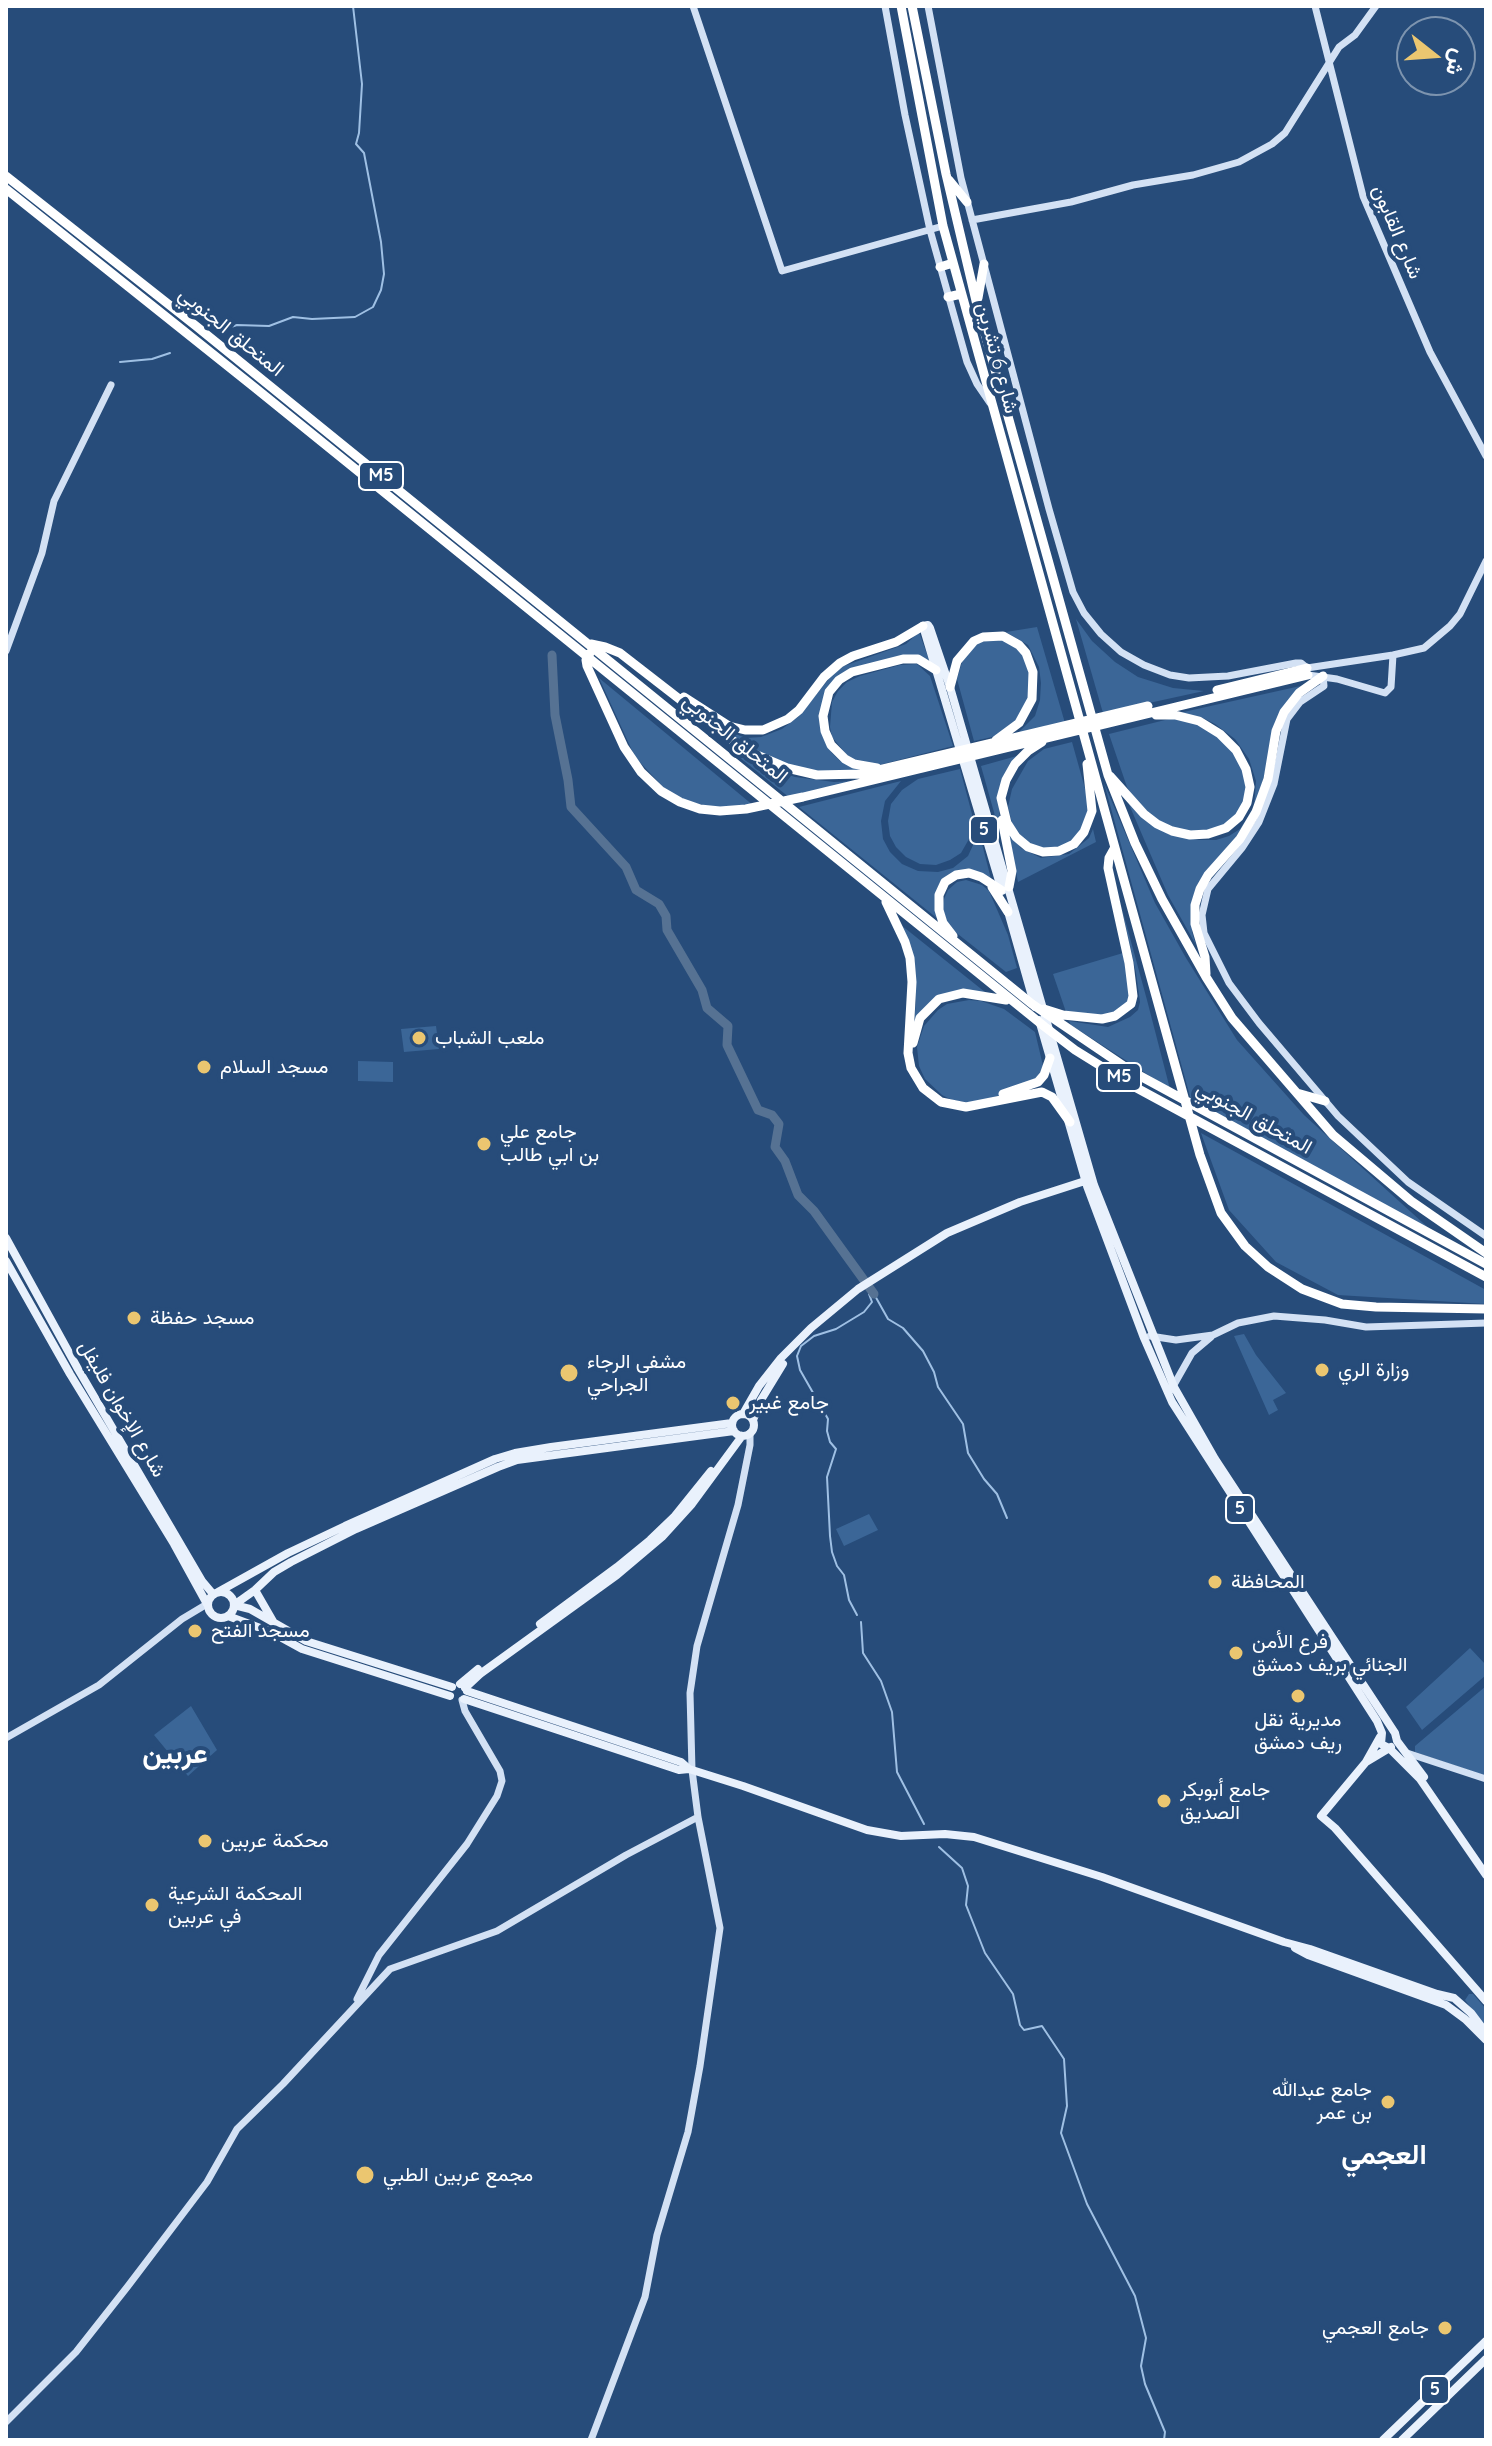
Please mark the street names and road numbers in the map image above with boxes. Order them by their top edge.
street label: شارع القابون [1366,181,1428,283]
street label: المتحلق الجنوبي [173,282,289,382]
street label: شارع 6 تشرين [971,300,1023,416]
road number: M5 [359,462,403,490]
street label: المتحلق الجنوبي [677,689,793,789]
road number: 5 [970,816,998,844]
road number: M5 [1097,1063,1141,1091]
street label: المتحلق الجنوبي [1192,1076,1316,1160]
street label: شارع الإخوان فليفل [73,1336,171,1482]
road number: 5 [1226,1495,1254,1523]
road number: 5 [1421,2376,1449,2404]

